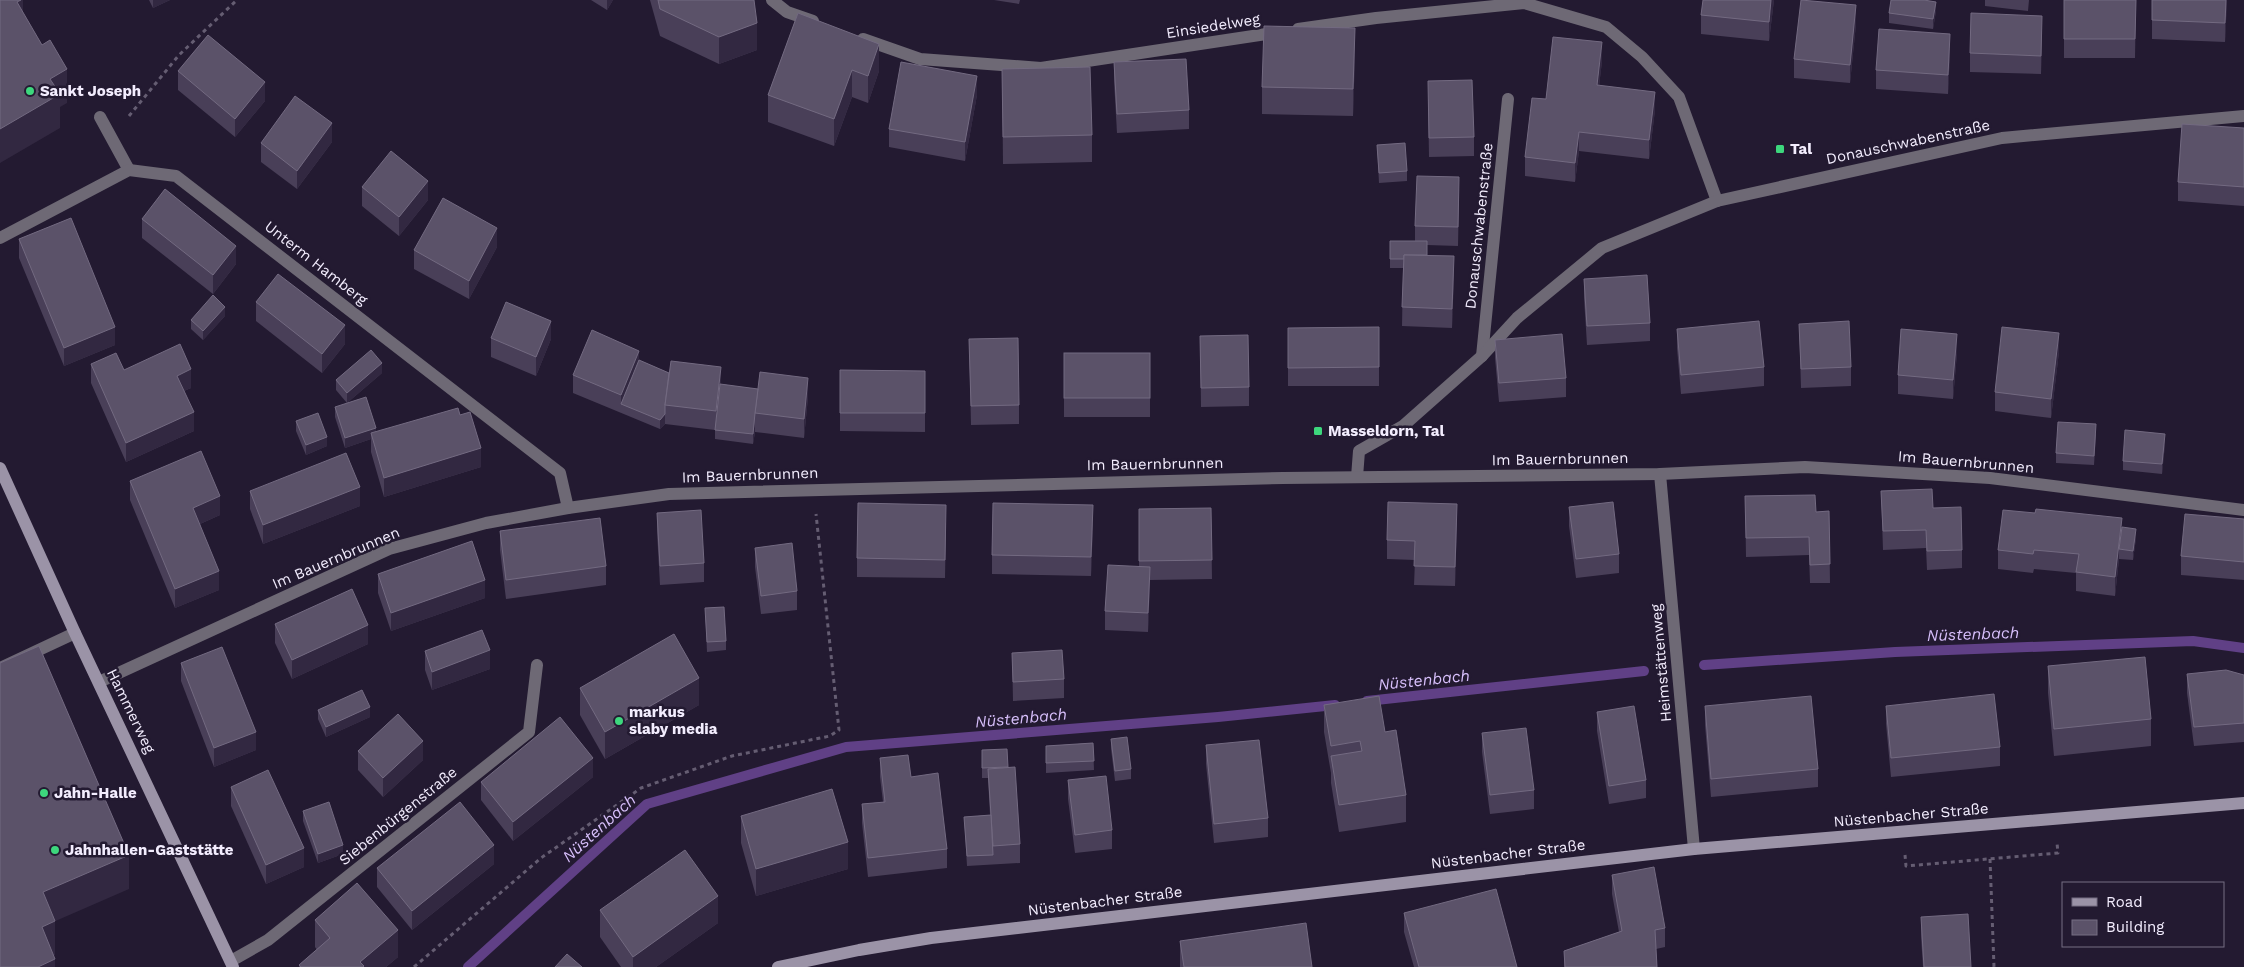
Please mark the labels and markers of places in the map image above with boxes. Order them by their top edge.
place label: Sankt Joseph [40,82,141,100]
marker: Sankt Joseph [24,85,36,97]
place label: Tal [1790,140,1812,158]
marker: Tal [1774,143,1786,155]
place label: Masseldorn, Tal [1328,422,1445,440]
marker: Masseldorn, Tal [1312,425,1324,437]
place label: markus slaby media [629,703,718,738]
marker: markus slaby media [613,715,625,727]
place label: Jahn-Halle [54,784,137,802]
marker: Jahn-Halle [38,787,50,799]
place label: Jahnhallen-Gaststätte [65,841,234,859]
marker: Jahnhallen-Gaststätte [49,844,61,856]

